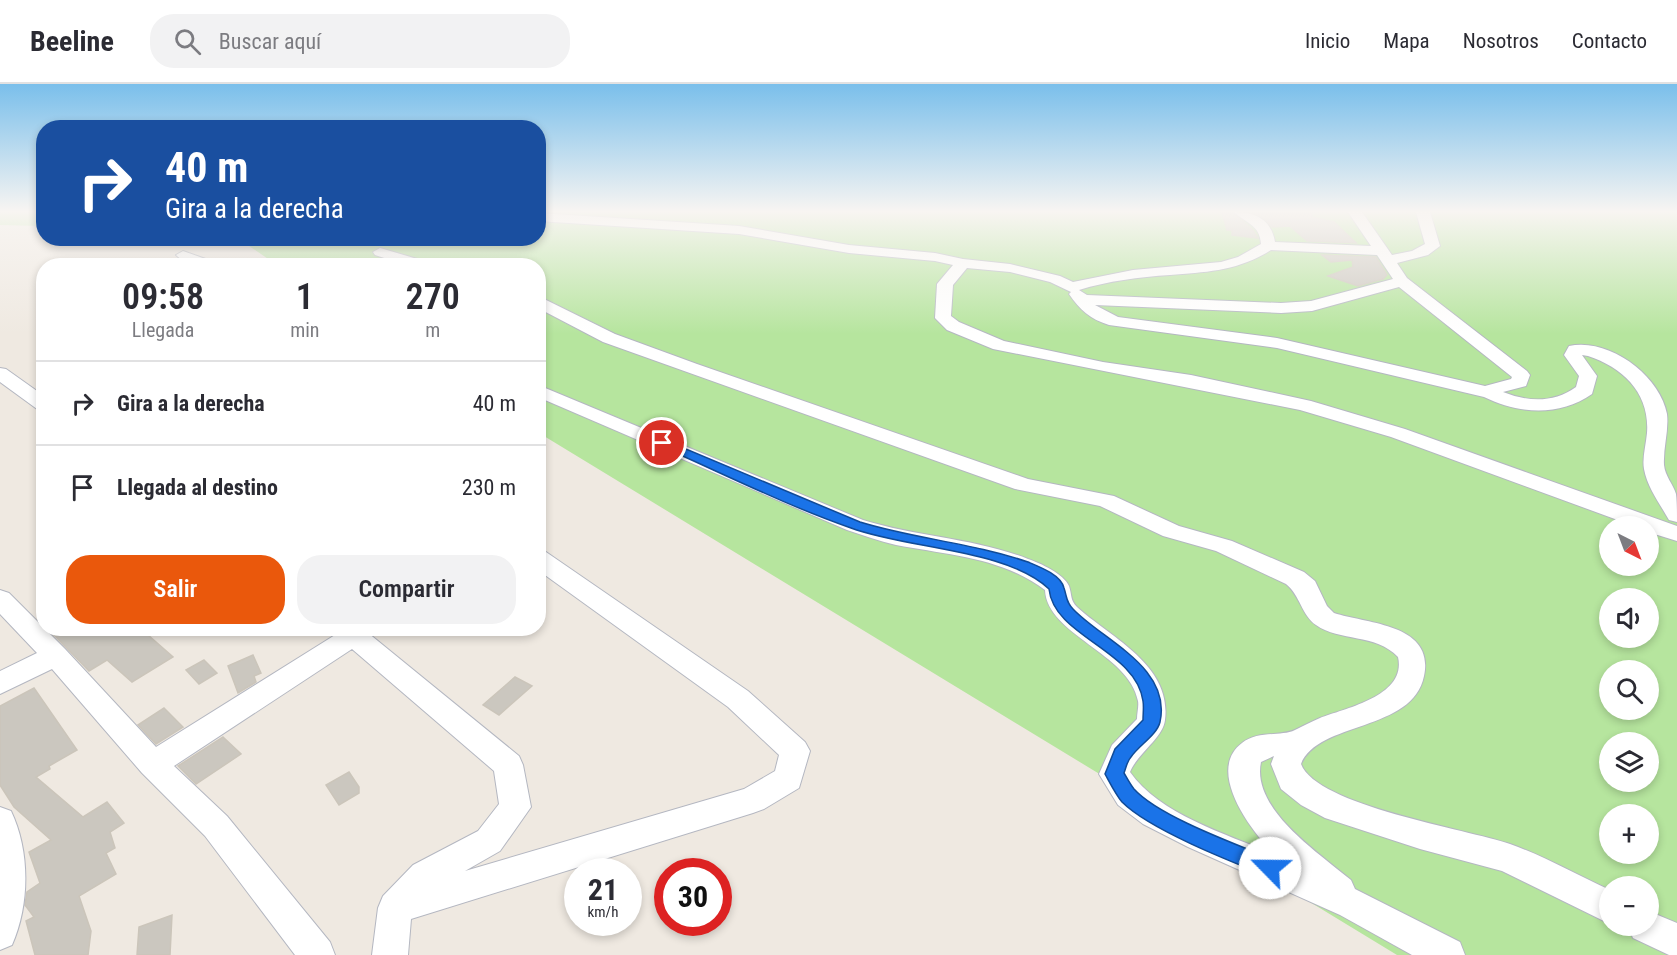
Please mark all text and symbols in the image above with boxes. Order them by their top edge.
search box [150,14,570,68]
text: Beeline [30,25,114,58]
icon: search [171,25,204,58]
text: Buscar aquí [219,29,321,54]
text: Inicio [1305,29,1350,53]
text: Mapa [1383,29,1430,53]
text: Nosotros [1463,29,1539,53]
text: Contacto [1572,29,1647,53]
text: 40 m [165,143,248,192]
icon: right [66,144,144,222]
text: Gira a la derecha [165,193,344,225]
text: 09:58 [122,276,204,318]
text: 1 [296,276,314,318]
text: 270 [406,276,460,318]
text: Llegada [132,318,194,342]
text: min [290,318,319,342]
text: m [425,318,440,342]
icon: right [66,387,99,420]
text: Gira a la derecha [117,391,265,416]
text: 40 m [473,391,516,416]
pin [636,417,687,468]
icon: arrive [645,426,678,459]
icon: arrive [66,471,99,504]
text: Llegada al destino [117,475,278,500]
text: 230 m [462,475,516,500]
north arrow [1599,516,1659,576]
map controls [1599,516,1659,936]
button: Salir [66,555,285,624]
button: Compartir [297,555,516,624]
button: sound [1599,588,1659,648]
button: search [1599,660,1659,720]
button: layers [1599,732,1659,792]
button: + [1599,804,1659,864]
position arrow [1238,836,1302,900]
speed limit sign: 30 [654,858,732,936]
text: 21 [588,872,618,907]
button: − [1599,876,1659,936]
text: km/h [588,903,618,921]

